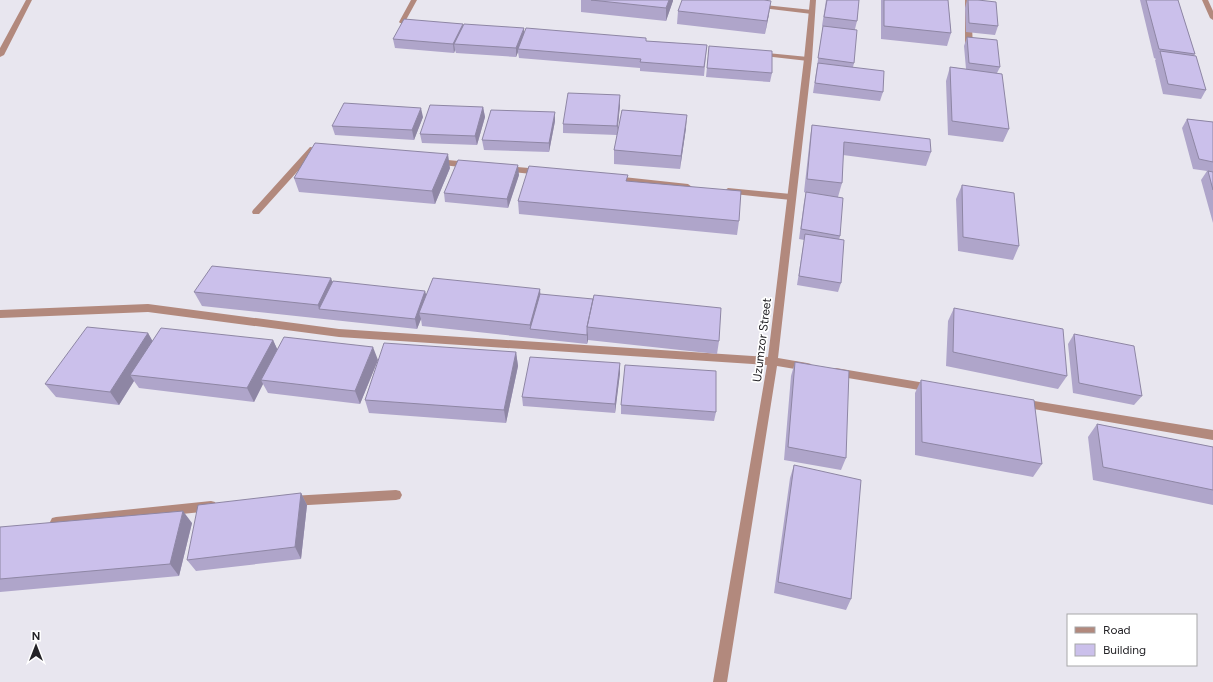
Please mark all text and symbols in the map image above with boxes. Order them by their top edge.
street label: Uzumzor Street [750,297,774,383]
legend [1067,614,1197,666]
text: Road [1103,623,1131,637]
north arrow [16,626,56,666]
text: N [32,630,40,643]
text: Building [1103,643,1146,657]

